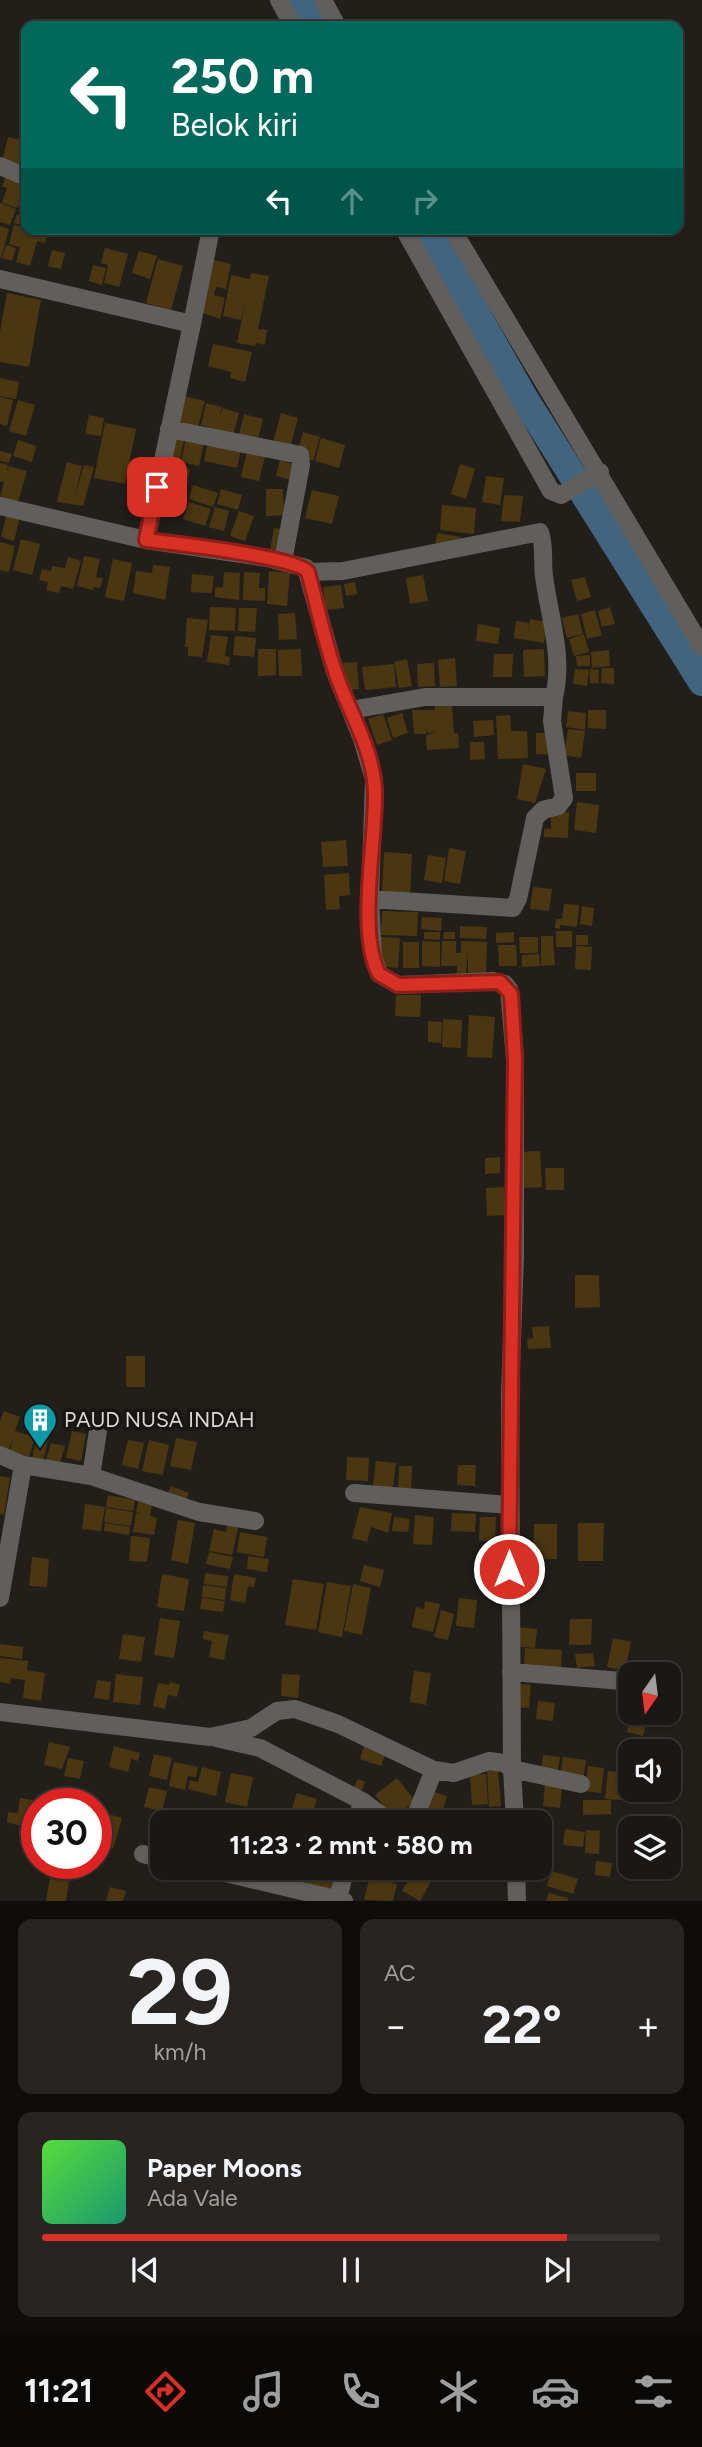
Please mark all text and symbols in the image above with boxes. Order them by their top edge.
text: 250 m [171,46,314,105]
icon: left [56,49,147,140]
text: Belok kiri [171,106,298,144]
icon: left [260,182,298,220]
icon: ahead [333,182,371,220]
icon: right [406,182,444,220]
pin [127,457,187,517]
icon: arrive [138,468,176,506]
building icon: PAUD NUSA INDAH [21,1401,59,1450]
place label: PAUD NUSA INDAH [64,1407,255,1432]
position arrow [472,1532,546,1606]
north arrow [618,1662,681,1726]
map controls [618,1662,681,1879]
button: sound [618,1739,681,1802]
speed limit sign: 30 [21,1788,112,1879]
button: layers [618,1816,681,1879]
text: 11:23 · 2 mnt · 580 m [229,1829,473,1861]
text: 29 [127,1938,233,2047]
text: AC [384,1959,416,1987]
text: 22° [482,1994,562,2056]
text: − [384,2003,408,2049]
text: + [636,2003,660,2049]
text: km/h [154,2038,206,2066]
text: Paper Moons [147,2152,302,2184]
text: Ada Vale [147,2184,238,2212]
icon: previous [126,2251,164,2289]
icon: pause [332,2251,370,2289]
icon: next [538,2251,576,2289]
icon: directions [141,2367,190,2416]
icon: music [239,2367,288,2416]
icon: phone [336,2367,385,2416]
icon: climate [434,2367,483,2416]
icon: car [531,2367,580,2416]
icon: filters [629,2367,678,2416]
text: 11:21 [24,2372,93,2410]

